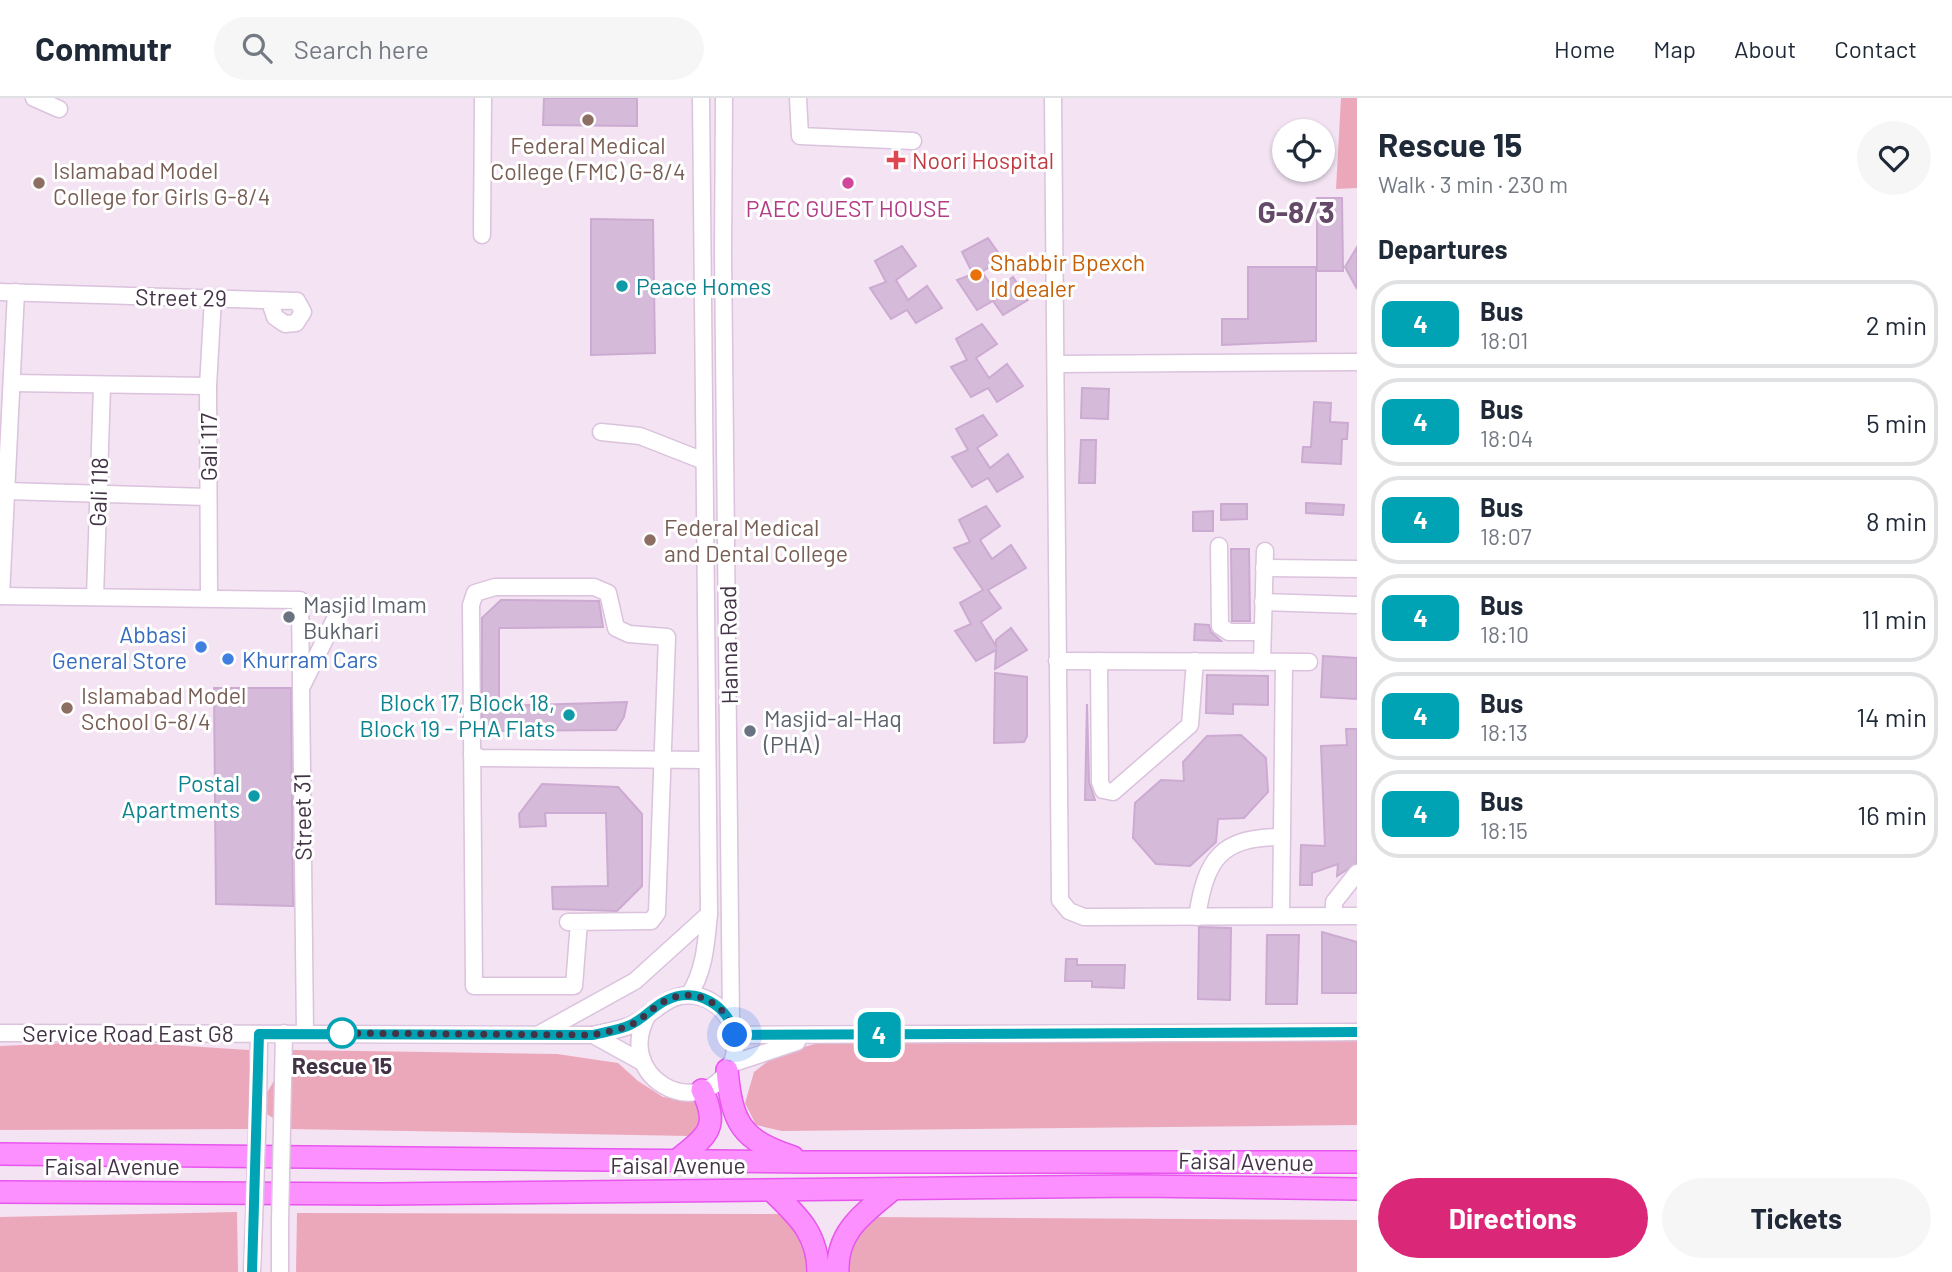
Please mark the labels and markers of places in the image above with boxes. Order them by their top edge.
marker: Federal Medical College (FMC) G-8/4 [580,112,596,128]
place label: Federal Medical College (FMC) G-8/4 [490,131,686,185]
place label: Noori Hospital [912,146,1054,174]
marker: Noori Hospital [886,150,906,170]
place label: Islamabad Model College for Girls G-8/4 [53,156,270,210]
marker: Islamabad Model College for Girls G-8/4 [31,175,47,191]
marker: PAEC GUEST HOUSE [840,175,856,191]
place label: PAEC GUEST HOUSE [746,194,950,222]
place label: Shabbir Bpexch Id dealer [990,248,1145,302]
marker: Shabbir Bpexch Id dealer [968,267,984,283]
place label: Peace Homes [636,272,771,300]
marker: Peace Homes [614,278,630,294]
place label: Federal Medical and Dental College [664,513,848,567]
marker: Federal Medical and Dental College [642,532,658,548]
place label: Masjid Imam Bukhari [303,590,427,644]
marker: Masjid Imam Bukhari [281,609,297,625]
place label: Abbasi General Store [52,620,187,674]
marker: Abbasi General Store [193,639,209,655]
place label: Khurram Cars [242,645,378,673]
marker: Khurram Cars [220,651,236,667]
place label: Islamabad Model School G-8/4 [81,681,246,735]
place label: Block 17, Block 18, Block 19 - PHA Flats [360,688,555,742]
marker: Islamabad Model School G-8/4 [59,700,75,716]
place label: Masjid-al-Haq (PHA) [763,704,902,758]
marker: Block 17, Block 18, Block 19 - PHA Flats [561,707,577,723]
marker: Masjid-al-Haq (PHA) [742,723,758,739]
place label: Postal Apartments [122,769,240,823]
marker: Postal Apartments [246,788,262,804]
marker: Rescue 15 [327,1018,357,1048]
place label: Rescue 15 [292,1051,392,1079]

